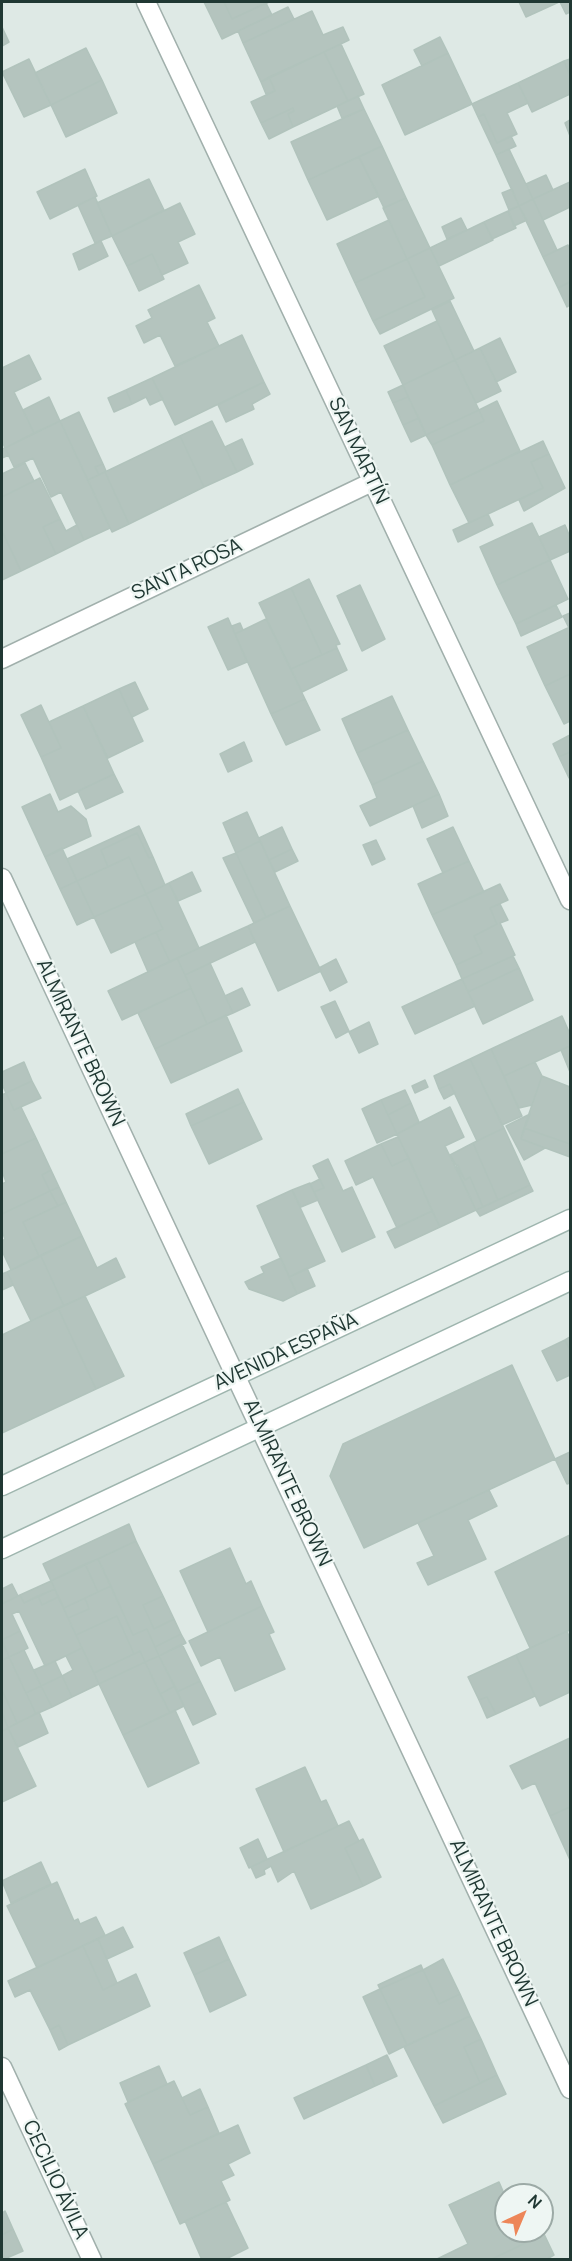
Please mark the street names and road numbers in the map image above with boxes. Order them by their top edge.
street label: SAN MARTÍN [323,394,393,508]
street label: SANTA ROSA [128,534,246,606]
street label: ALMIRANTE BROWN [31,956,129,1130]
street label: AVENIDA ESPAÑA [210,1308,362,1396]
street label: ALMIRANTE BROWN [238,1396,336,1570]
street label: ALMIRANTE BROWN [444,1836,542,2010]
street label: CECILIO ÁVILA [17,2117,93,2243]

